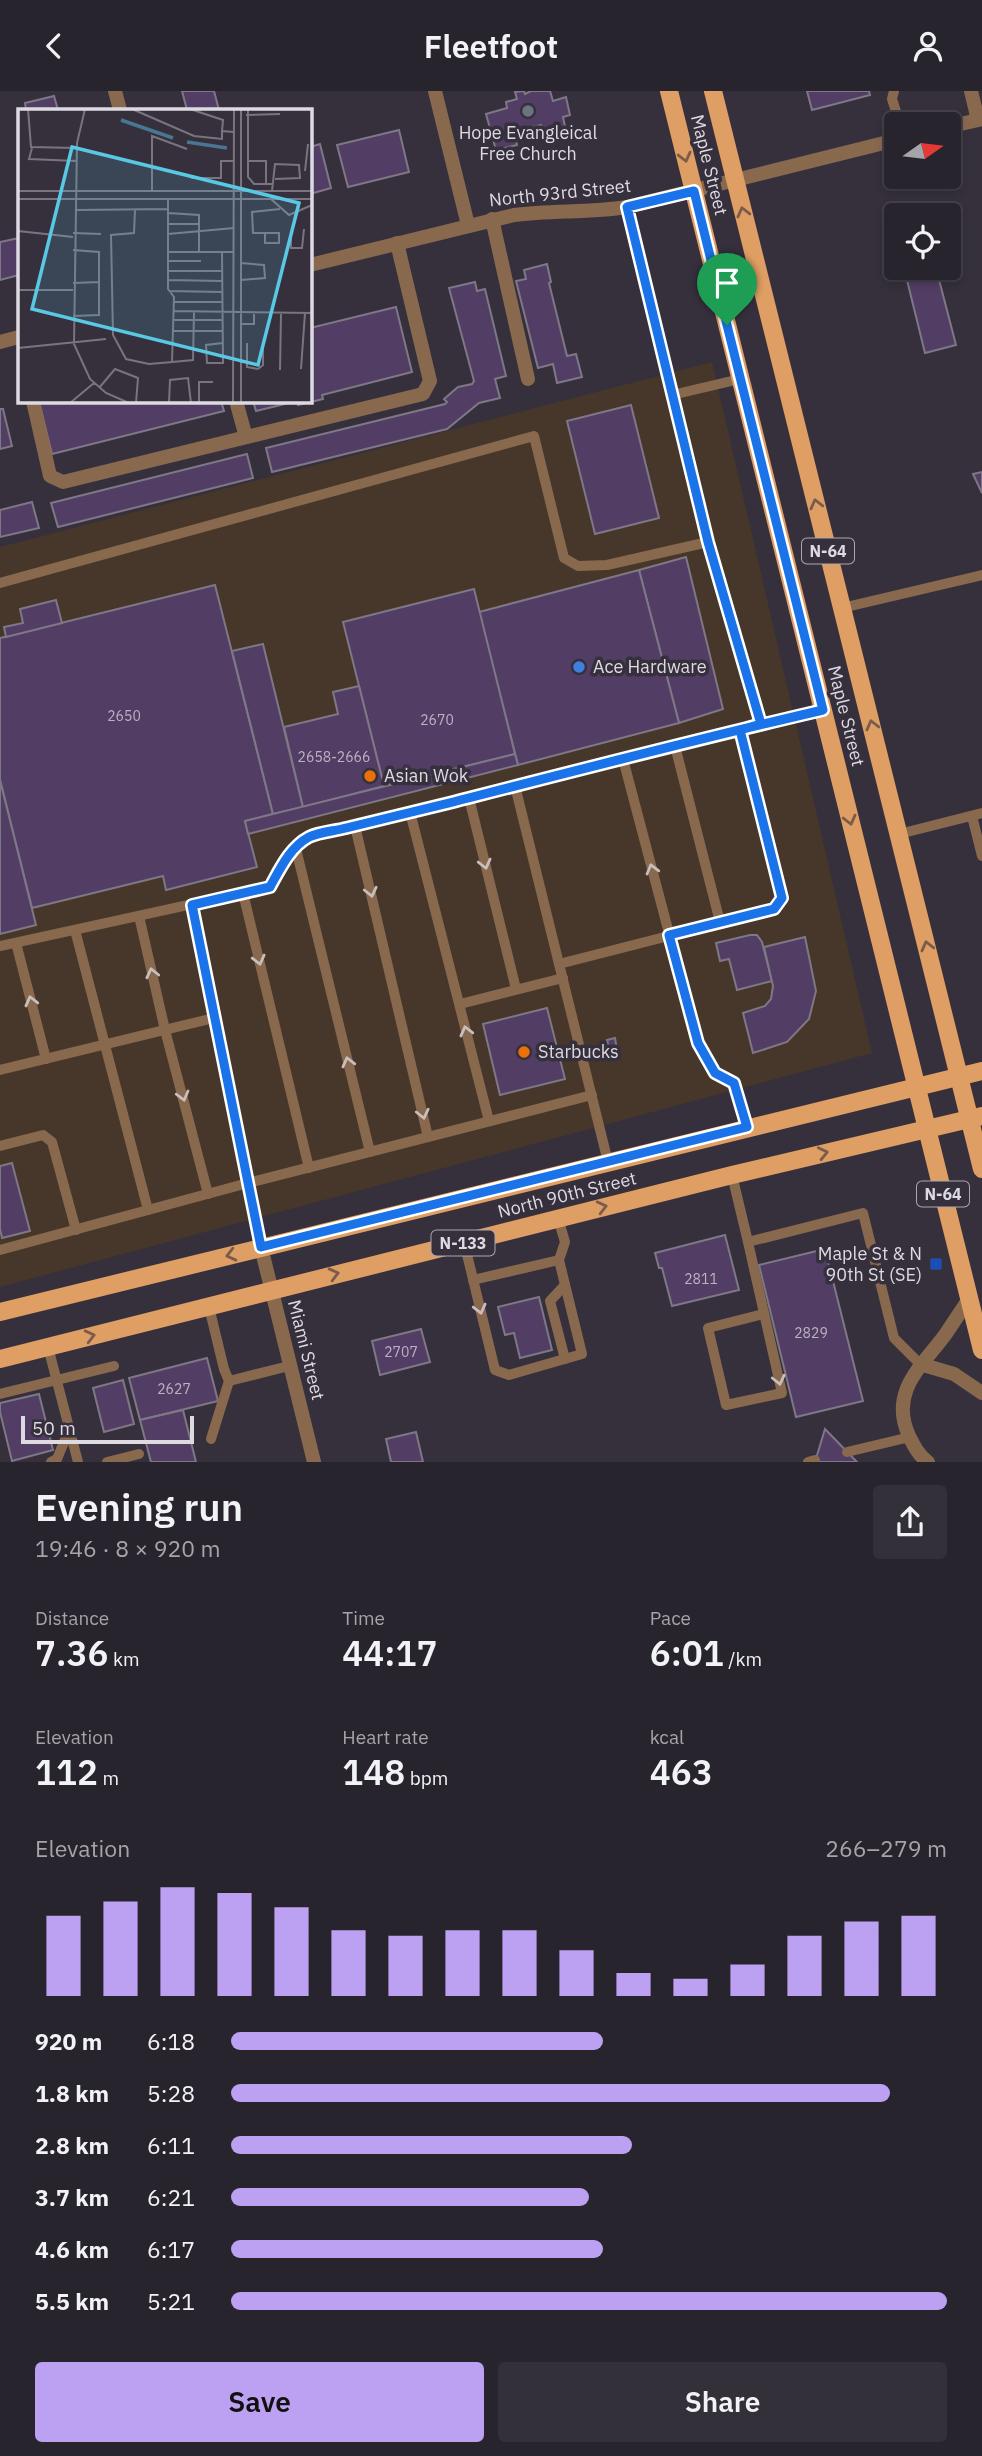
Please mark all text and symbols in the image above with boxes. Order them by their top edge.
text: Fleetfoot [424,25,558,67]
icon: back [35,27,73,65]
icon: person [909,27,947,65]
marker: Hope Evangleical Free Church [520,103,536,119]
inset map [18,109,312,403]
street label: Maple Street [686,112,733,218]
north arrow [884,112,961,189]
map controls [884,112,961,280]
place label: Hope Evangleical Free Church [459,121,597,165]
one-way arrow [677,151,691,163]
street label: North 93rd Street [488,174,632,211]
button: locate [884,203,961,280]
one-way arrow [737,207,751,219]
pin [697,253,757,325]
icon: arrive [708,264,746,302]
one-way arrow [810,498,824,510]
road number: N-64 [802,538,854,563]
place label: Ace Hardware [593,655,707,678]
marker: Ace Hardware [571,659,587,675]
street label: Maple Street [823,663,870,769]
house number: 2650 [107,707,141,725]
house number: 2670 [420,711,454,729]
one-way arrow [866,719,880,731]
house number: 2658-2666 [298,748,370,766]
place label: Asian Wok [384,764,469,787]
marker: Asian Wok [362,768,378,784]
one-way arrow [842,813,856,825]
one-way arrow [477,858,491,870]
one-way arrow [646,863,660,875]
one-way arrow [363,886,377,898]
one-way arrow [921,940,935,952]
one-way arrow [251,953,265,965]
one-way arrow [146,967,161,979]
one-way arrow [25,995,39,1007]
one-way arrow [460,1025,474,1037]
place label: Starbucks [538,1040,619,1063]
marker: Starbucks [516,1044,532,1060]
one-way arrow [342,1056,356,1068]
one-way arrow [175,1089,189,1101]
one-way arrow [415,1108,429,1120]
one-way arrow [817,1147,829,1162]
street label: North 90th Street [495,1166,639,1223]
road number: N-64 [917,1182,969,1207]
one-way arrow [596,1201,608,1215]
road number: N-133 [432,1231,494,1255]
place label: Maple St & N 90th St (SE) [818,1242,922,1286]
one-way arrow [225,1247,237,1261]
marker: Maple St & N 90th St (SE) [928,1256,944,1272]
one-way arrow [328,1268,340,1282]
house number: 2811 [684,1270,718,1288]
street label: Miami Street [283,1297,330,1402]
one-way arrow [472,1303,486,1315]
house number: 2829 [794,1324,828,1342]
one-way arrow [84,1330,96,1345]
house number: 2707 [384,1343,418,1361]
one-way arrow [771,1374,785,1386]
house number: 2627 [157,1380,191,1398]
scale bar [21,1413,194,1445]
text: 50 m [32,1416,76,1440]
text: Evening run [35,1482,243,1531]
button: share [873,1485,947,1559]
text: 19:46 · 8 × 920 m [35,1533,221,1563]
text: Distance [35,1606,109,1630]
text: Time [342,1606,385,1630]
text: Pace [650,1606,691,1630]
text: 7.36 [35,1630,108,1676]
text: 44:17 [342,1630,438,1676]
text: 6:01 [650,1630,724,1676]
text: km [108,1647,140,1671]
text: /km [724,1647,762,1671]
text: Elevation [35,1725,114,1749]
text: Heart rate [342,1725,429,1749]
text: kcal [650,1725,684,1749]
text: 112 [35,1749,98,1795]
text: 148 [342,1749,405,1795]
text: 463 [650,1749,713,1795]
text: m [98,1766,119,1790]
text: bpm [405,1766,448,1790]
text: Elevation [35,1833,130,1863]
text: 266–279 m [825,1833,947,1863]
text: 920 m [35,2026,102,2056]
text: 6:18 [147,2026,195,2056]
text: 1.8 km [35,2078,109,2108]
text: 5:28 [147,2078,195,2108]
text: 2.8 km [35,2130,109,2160]
text: 6:11 [147,2130,195,2160]
text: 3.7 km [35,2182,109,2212]
text: 6:21 [147,2182,195,2212]
text: 4.6 km [35,2234,109,2264]
text: 6:17 [147,2234,195,2264]
text: 5.5 km [35,2286,109,2316]
text: 5:21 [147,2286,195,2316]
button: Save [35,2362,484,2442]
button: Share [498,2362,947,2442]

